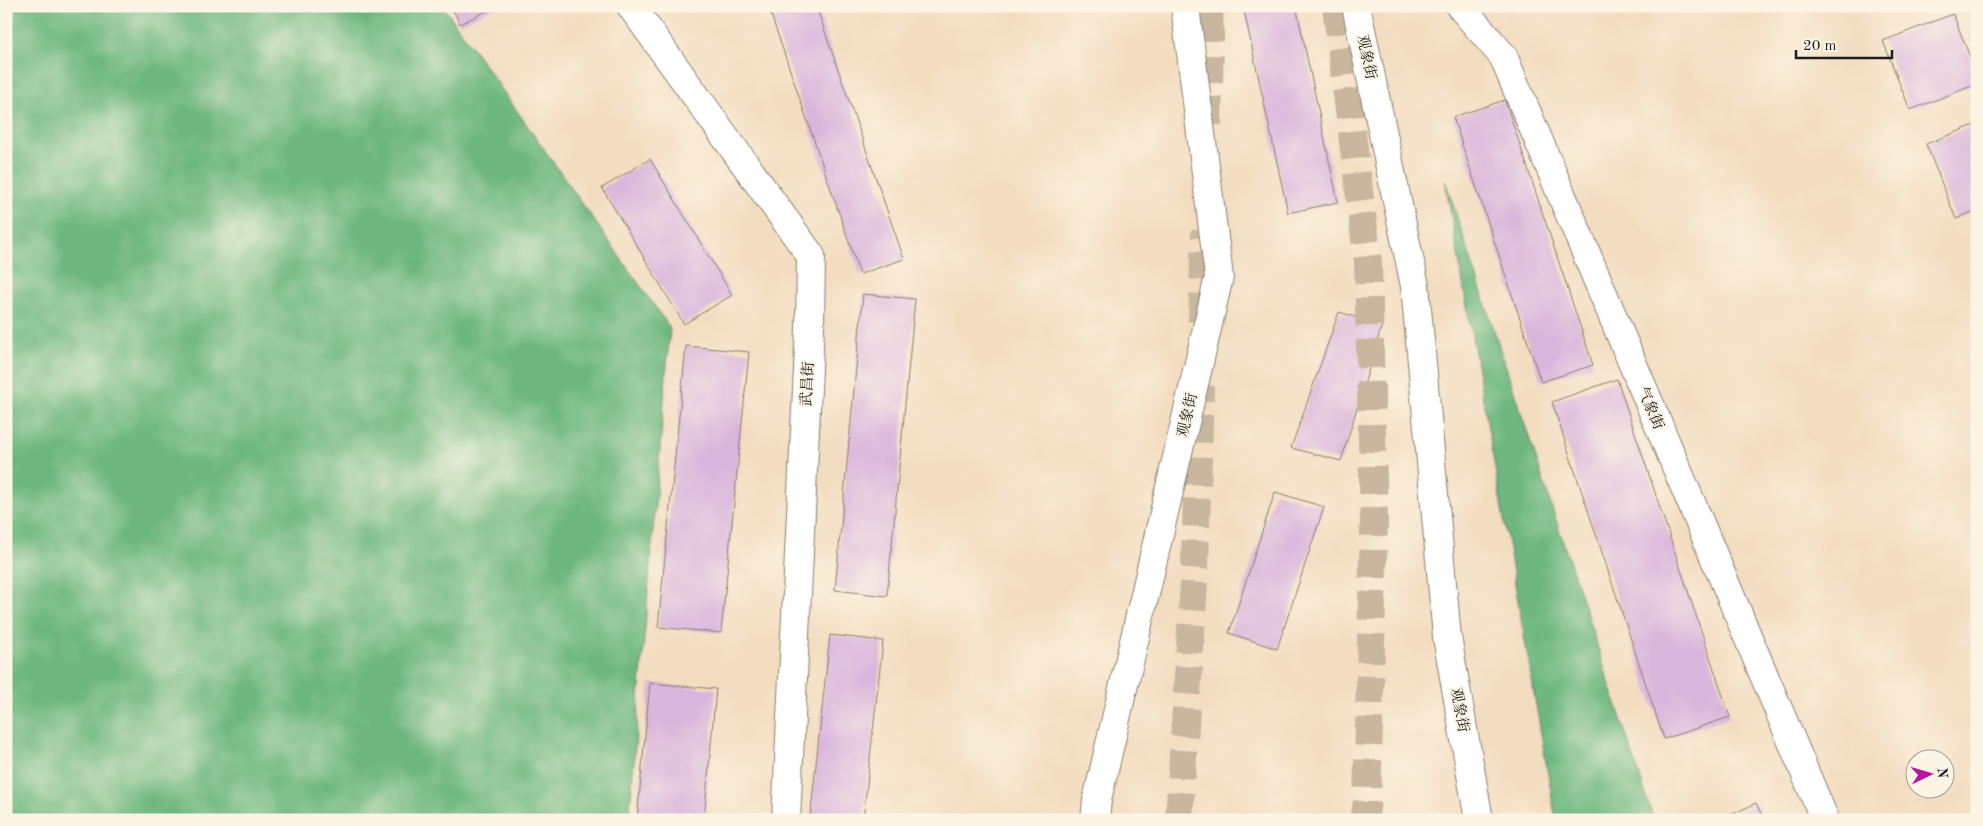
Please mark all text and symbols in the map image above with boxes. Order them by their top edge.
scale bar [1796,28,1892,60]
street label: 观象街 [1354,33,1380,81]
text: 20 m [1803,39,1837,54]
street label: 武昌街 [798,361,817,407]
street label: 气象街 [1634,384,1667,432]
street label: 观象街 [1174,391,1201,439]
street label: 观象街 [1447,686,1472,734]
north arrow [1906,748,1956,798]
text: N [1935,767,1949,779]

